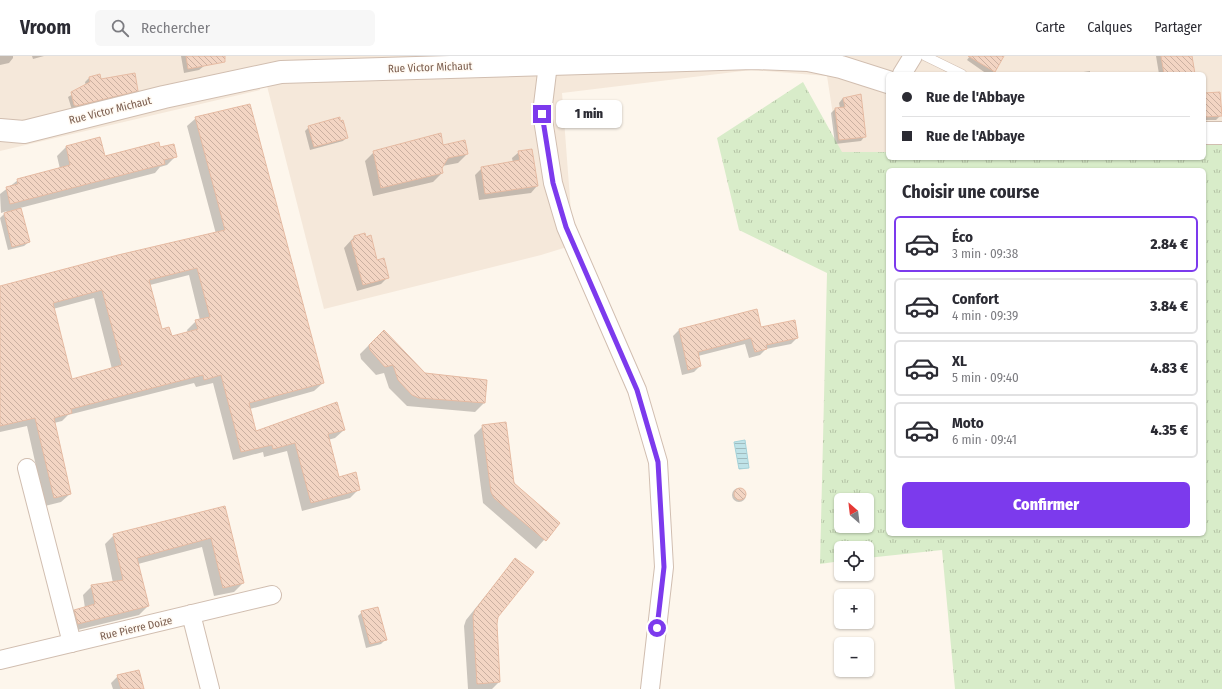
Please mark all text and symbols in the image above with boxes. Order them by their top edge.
search box [95,10,375,46]
text: Vroom [20,16,71,39]
icon: search [109,17,131,39]
text: Rechercher [141,19,210,37]
text: Carte [1035,19,1065,36]
text: Calques [1087,19,1132,36]
text: Partager [1154,19,1202,36]
street label: Rue Victor Michaut [388,60,473,75]
text: Rue de l'Abbaye [926,88,1025,106]
street label: Rue Victor Michaut [68,94,153,127]
callout: 1 min [556,100,622,128]
route end [533,105,551,123]
text: 1 min [575,106,603,121]
text: Rue de l'Abbaye [926,127,1025,145]
text: Choisir une course [902,181,1039,203]
icon: car [904,226,940,262]
text: Éco [952,228,973,246]
text: 2.84 € [1150,235,1188,253]
text: 3 min · 09:38 [952,246,1018,261]
icon: car [904,288,940,324]
text: Confort [952,290,999,308]
text: 3.84 € [1150,297,1188,315]
text: 4 min · 09:39 [952,308,1018,323]
icon: car [904,350,940,386]
text: XL [952,352,967,370]
text: 4.83 € [1150,359,1188,377]
text: 5 min · 09:40 [952,370,1019,385]
icon: car [904,412,940,448]
text: Moto [952,414,984,432]
text: 4.35 € [1151,421,1188,439]
text: 6 min · 09:41 [952,432,1017,447]
button: Confirmer [902,482,1190,528]
north arrow [834,493,874,533]
map controls [834,493,874,677]
button: locate [834,541,874,581]
button: + [834,589,874,629]
street label: Rue Pierre Doize [99,614,174,643]
route start [648,619,666,637]
button: − [834,637,874,677]

